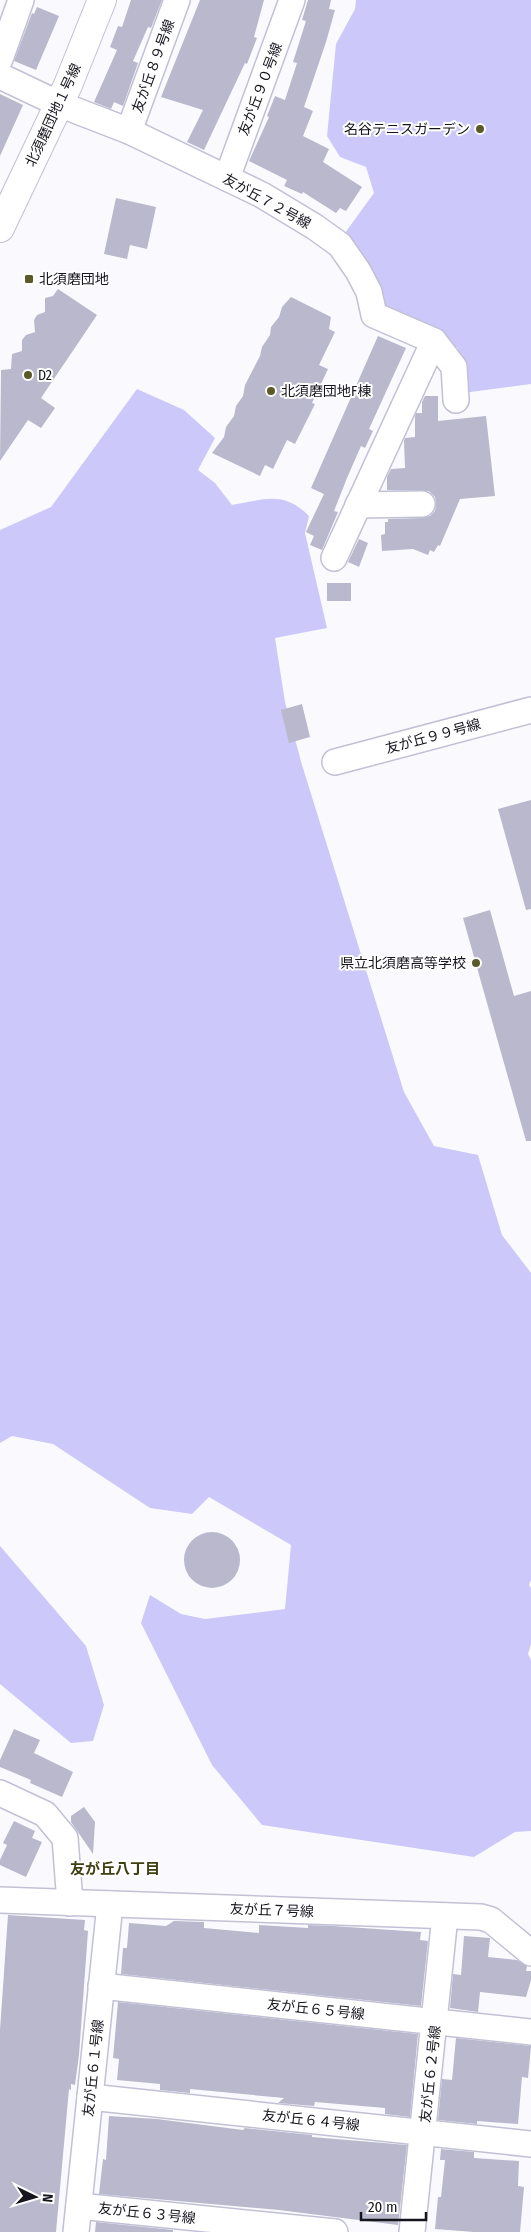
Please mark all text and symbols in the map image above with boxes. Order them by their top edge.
street label: 友が丘８９号線 [129,17,178,115]
street label: 友が丘９０号線 [235,40,286,138]
street label: 北須磨団地１号線 [22,61,85,170]
place label: 名谷テニスガーデン [344,121,470,138]
marker: 名谷テニスガーデン [474,123,486,135]
street label: 友が丘７２号線 [220,170,314,233]
place label: 北須磨団地 [39,271,109,288]
marker: 北須磨団地 [23,273,35,285]
place label: D2 [38,367,52,384]
marker: D2 [22,369,34,381]
place label: 北須磨団地F棟 [281,383,371,400]
marker: 北須磨団地F棟 [265,385,277,397]
street label: 友が丘９９号線 [384,716,483,757]
place label: 県立北須磨高等学校 [340,955,466,972]
marker: 県立北須磨高等学校 [470,957,482,969]
district label: 友が丘八丁目 [70,1860,160,1878]
street label: 友が丘７号線 [230,1901,314,1920]
street label: 友が丘６５号線 [266,1996,366,2023]
street label: 友が丘６１号線 [80,2018,107,2118]
street label: 友が丘６２号線 [417,2024,444,2124]
street label: 友が丘６４号線 [261,2107,361,2134]
north arrow [10,2172,60,2222]
scale bar [361,2190,426,2222]
text: N [39,2193,56,2203]
text: 20 m [368,2198,398,2216]
street label: 友が丘６３号線 [97,2200,197,2227]

